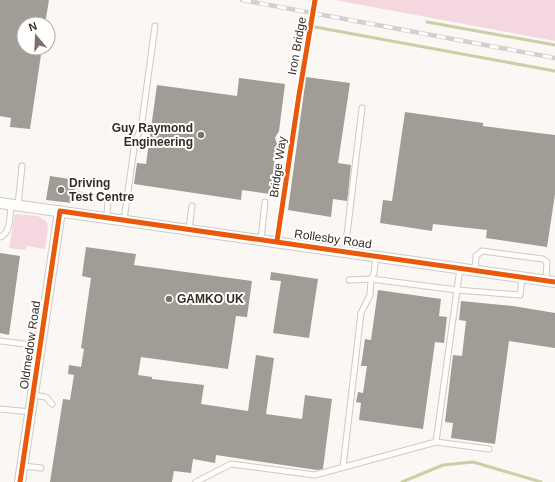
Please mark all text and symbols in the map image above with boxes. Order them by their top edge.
north arrow [16,16,56,56]
street label: Iron Bridge [285,16,309,76]
text: N [27,20,39,34]
place label: Guy Raymond Engineering [112,121,193,149]
marker: Guy Raymond Engineering [196,130,206,140]
street label: Bridge Way [267,136,289,198]
place label: Driving Test Centre [69,176,134,204]
marker: Driving Test Centre [56,185,66,195]
street label: Rollesby Road [293,227,373,251]
place label: GAMKO UK [177,292,244,306]
marker: GAMKO UK [164,294,174,304]
street label: Oldmedow Road [17,300,43,390]

